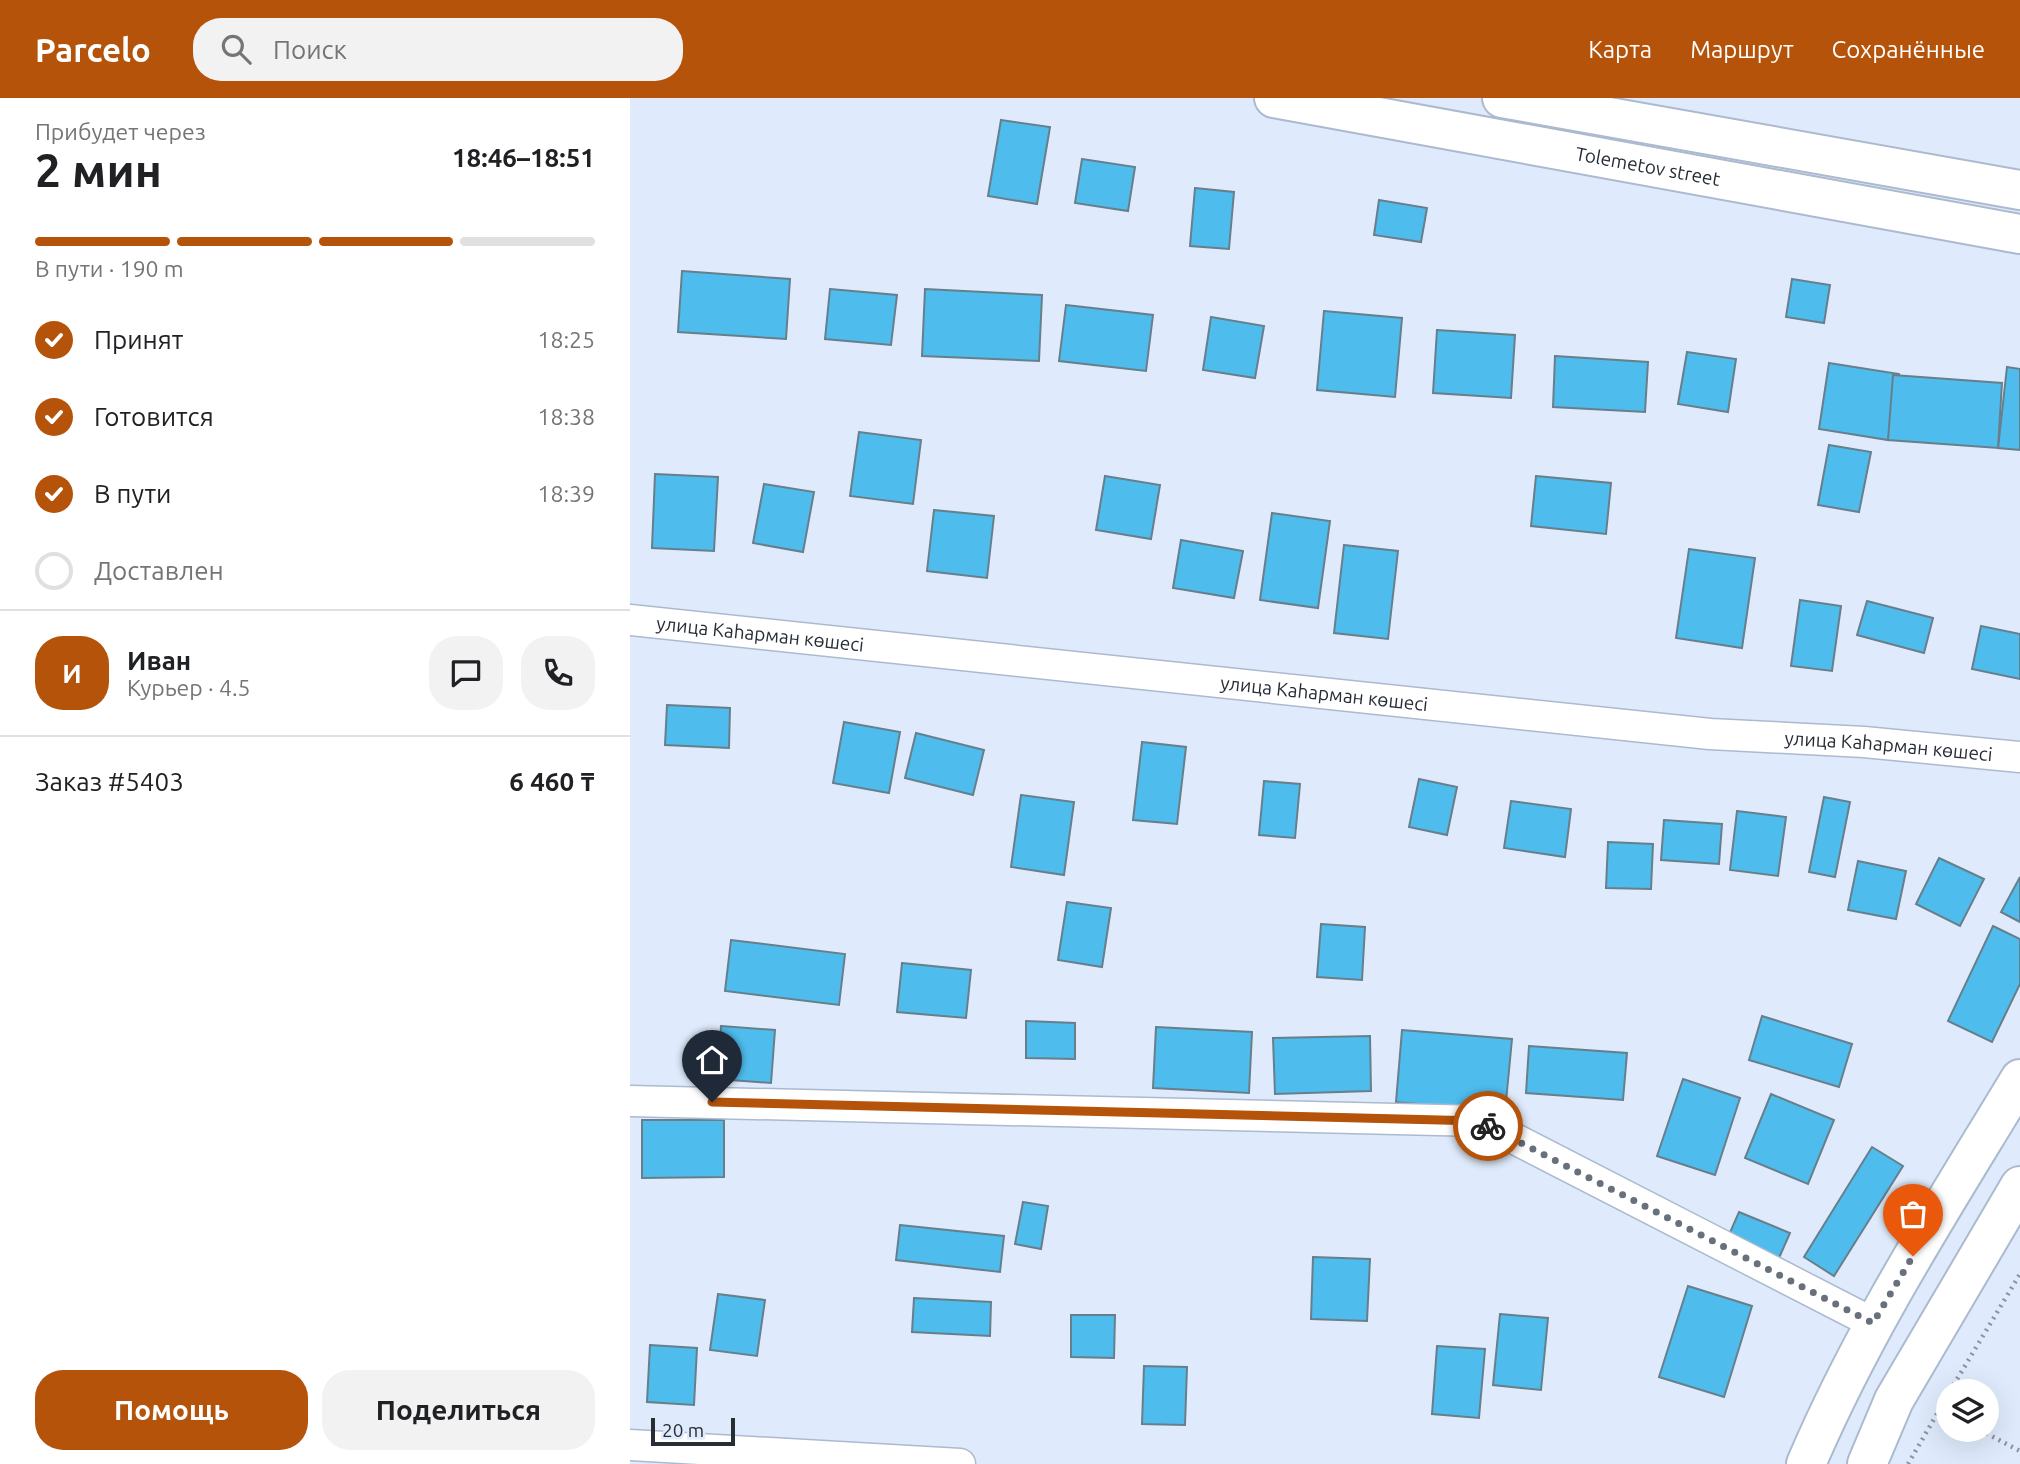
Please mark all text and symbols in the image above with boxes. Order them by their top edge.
search box [193,18,683,81]
icon: search [217,30,255,68]
text: Parcelo [35,31,151,68]
text: Поиск [273,35,347,64]
text: Карта [1588,36,1652,63]
text: Маршрут [1690,36,1794,63]
text: Сохранённые [1832,36,1985,63]
text: Прибудет через [35,119,206,144]
street label: Tolemetov street [1574,142,1722,190]
text: 18:46–18:51 [452,143,595,172]
text: 2 мин [35,144,162,196]
text: В пути · 190 m [35,256,184,281]
icon: check [35,321,73,359]
text: Принят [94,325,183,354]
text: 18:25 [537,327,595,352]
icon: check [35,398,73,436]
text: Готовится [94,402,214,431]
text: 18:38 [537,404,595,429]
icon: check [35,475,73,513]
text: В пути [94,479,171,508]
text: 18:39 [537,481,595,506]
text: Доставлен [94,556,224,585]
street label: улица Каһарман көшесі [655,612,865,656]
button: chat [429,636,503,710]
button: phone [521,636,595,710]
text: Иван [127,646,191,675]
text: И [62,659,82,688]
street label: улица Каһарман көшесі [1219,671,1429,715]
text: Курьер · 4.5 [127,675,251,700]
street label: улица Каһарман көшесі [1784,727,1994,765]
text: Заказ #5403 [35,767,184,796]
text: 6 460 ₸ [509,767,595,796]
pin [682,1030,742,1102]
icon: home [693,1041,731,1079]
courier [1453,1091,1523,1161]
icon: bike [1469,1107,1507,1145]
pin [1883,1184,1943,1256]
icon: bag [1894,1195,1932,1233]
button: Помощь [35,1370,308,1450]
button: Поделиться [322,1370,595,1450]
map controls [1936,1379,1999,1442]
button: layers [1936,1379,1999,1442]
scale bar [651,1415,735,1447]
text: 20 m [662,1419,704,1441]

